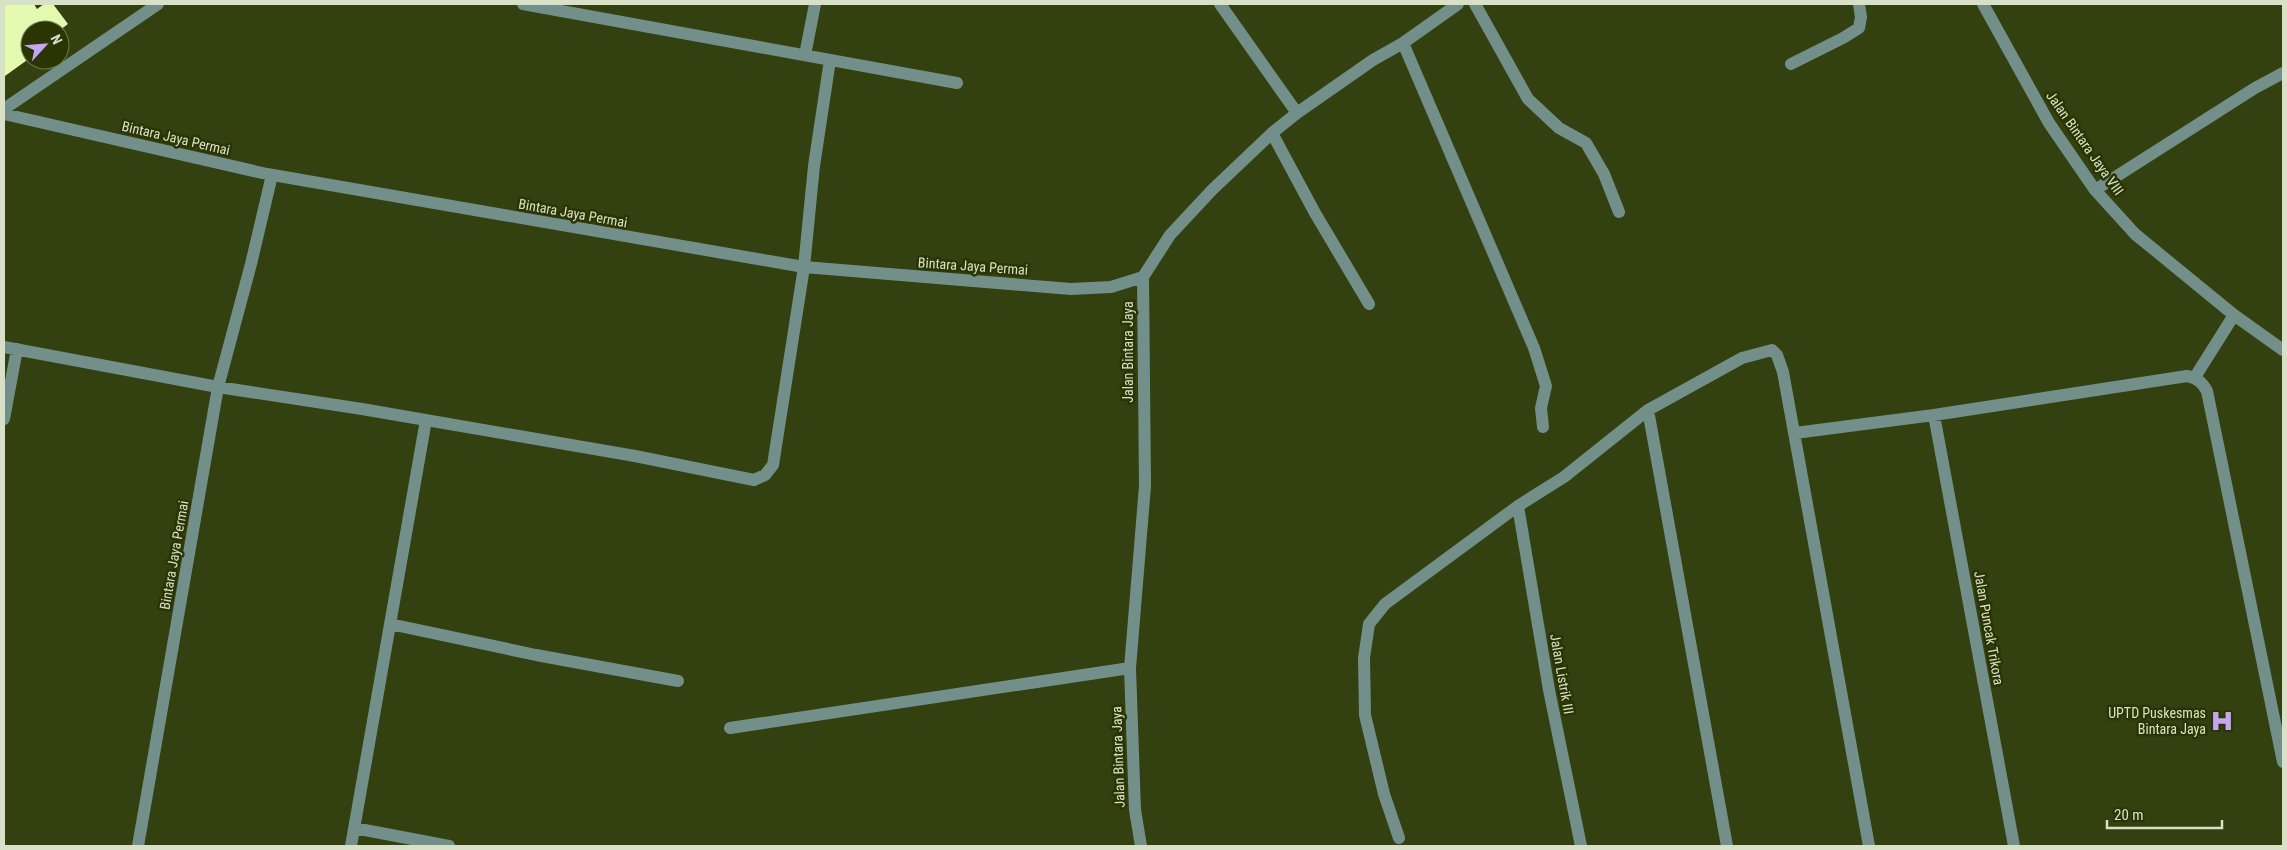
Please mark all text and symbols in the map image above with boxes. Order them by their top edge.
north arrow [20,20,70,70]
text: N [48,32,66,47]
street label: Jalan Bintara Jaya VIII [2043,88,2127,198]
street label: Bintara Jaya Permai [120,118,232,158]
street label: Bintara Jaya Permai [517,196,629,230]
street label: Bintara Jaya Permai [917,254,1029,278]
street label: Jalan Bintara Jaya [1120,301,1136,403]
street label: Bintara Jaya Permai [157,499,191,611]
street label: Jalan Puncak Trikora [1971,570,2007,686]
street label: Jalan Listrik III [1547,633,1577,715]
place label: UPTD Puskesmas Bintara Jaya [2108,705,2206,737]
street label: Jalan Bintara Jaya [1108,706,1128,808]
hospital icon: UPTD Puskesmas Bintara Jaya [2209,708,2235,734]
scale bar [2107,798,2222,830]
text: 20 m [2114,806,2144,824]

